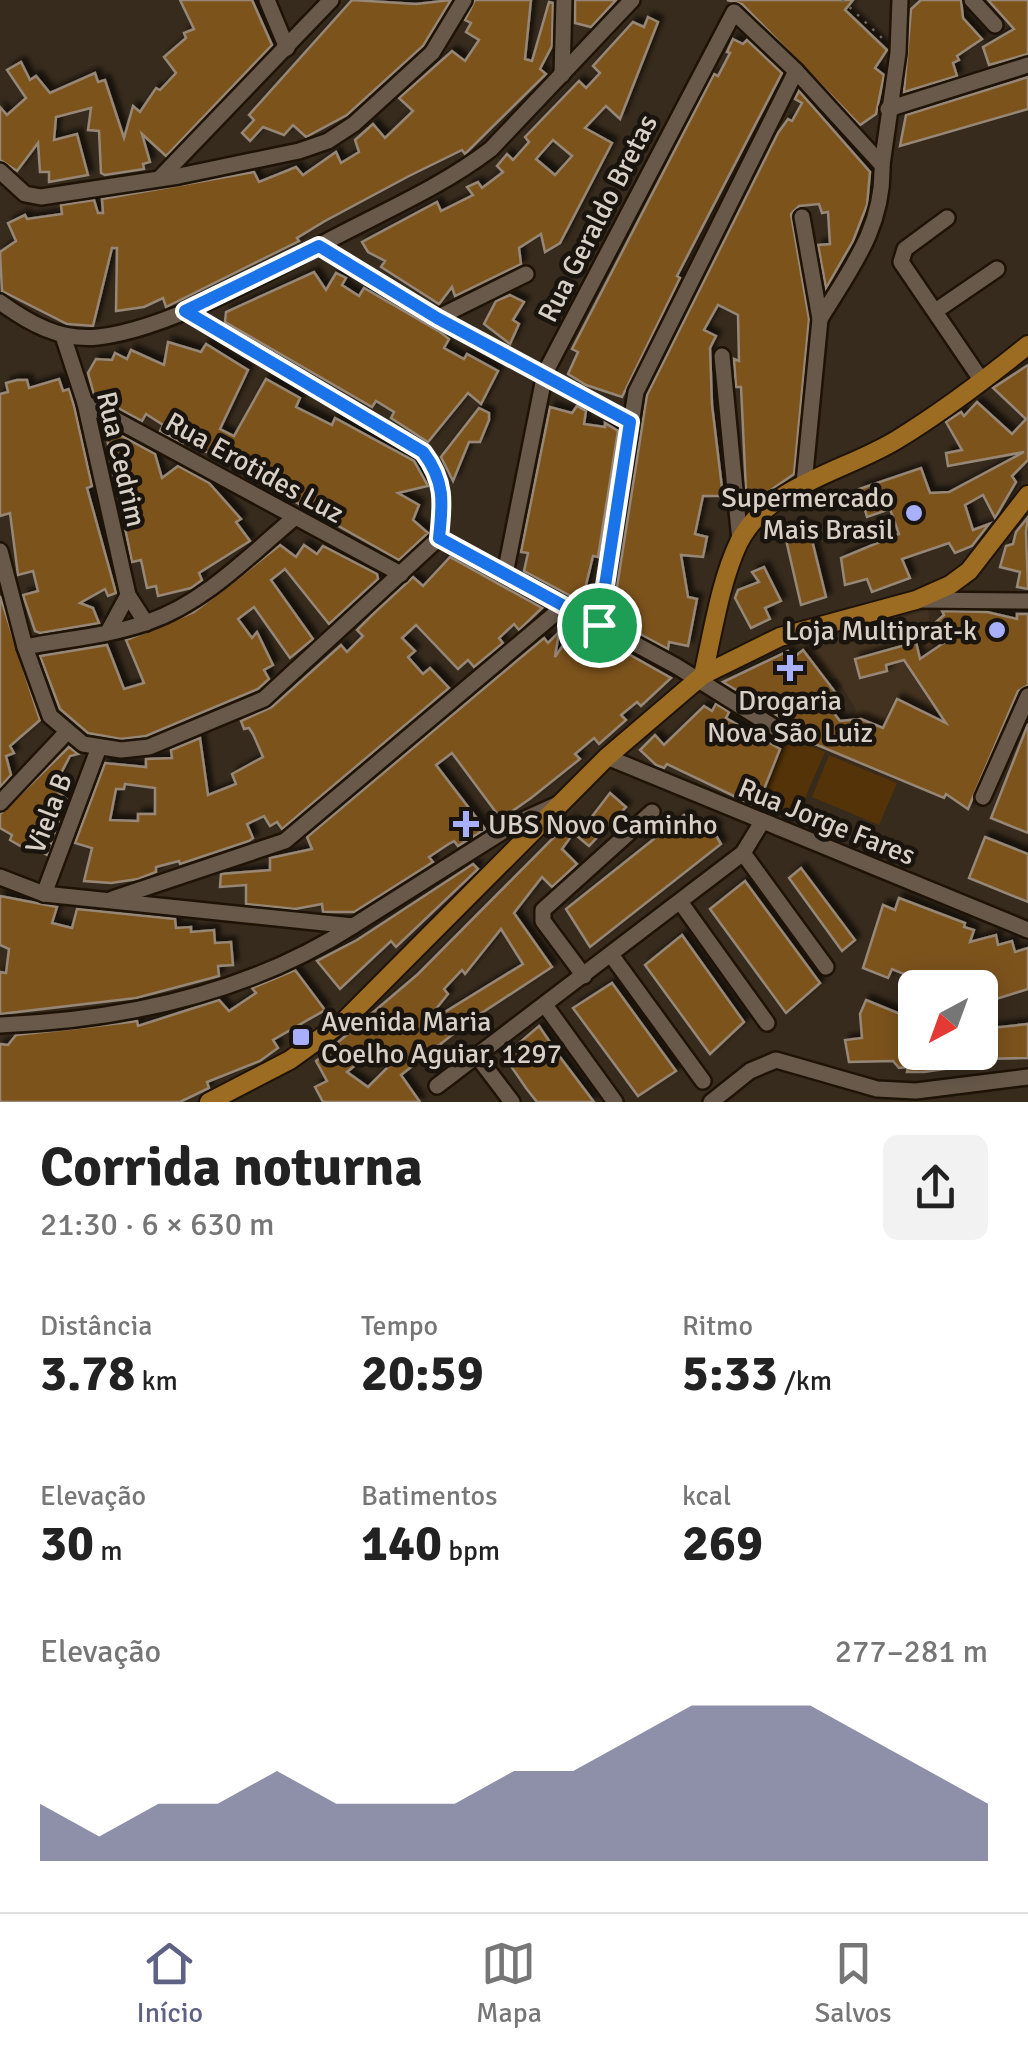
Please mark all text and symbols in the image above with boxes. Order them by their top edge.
street label: Rua Geraldo Bretas [531,109,665,328]
street label: Rua Cedrim [89,388,153,530]
street label: Rua Erotides Luz [159,405,350,531]
place label: Supermercado Mais Brasil [721,481,894,547]
marker: Supermercado Mais Brasil [903,502,925,524]
pin [557,583,642,668]
icon: arrive [572,598,627,653]
place label: Loja Multiprat-k [785,614,977,648]
marker: Loja Multiprat-k [986,619,1008,641]
marker: Drogaria Nova São Luiz [779,657,801,679]
place label: Drogaria Nova São Luiz [707,684,873,750]
street label: Viela B [18,768,80,858]
street label: Rua Jorge Fares [733,771,920,873]
place label: UBS Novo Caminho [488,808,718,842]
marker: UBS Novo Caminho [453,811,479,837]
north arrow [898,970,998,1070]
map controls [898,970,998,1070]
place label: Avenida Maria Coelho Aguiar, 1297 [321,1005,562,1071]
marker: Avenida Maria Coelho Aguiar, 1297 [290,1026,312,1048]
text: Corrida noturna [40,1133,423,1201]
button: share [883,1135,988,1240]
text: 21:30 · 6 × 630 m [40,1205,275,1244]
text: Distância [40,1309,153,1343]
text: Tempo [361,1309,438,1343]
text: Ritmo [682,1309,753,1343]
text: 3.78 [40,1343,135,1405]
text: 20:59 [361,1343,484,1405]
text: 5:33 [682,1343,778,1405]
text: km [135,1364,178,1398]
text: /km [778,1364,832,1398]
text: Elevação [40,1479,146,1513]
text: Batimentos [361,1479,497,1513]
text: kcal [682,1479,731,1513]
text: 30 [40,1513,94,1575]
text: 140 [361,1513,442,1575]
text: 269 [682,1513,763,1575]
text: m [94,1534,123,1568]
text: bpm [442,1534,500,1568]
text: Elevação [40,1632,161,1671]
text: 277–281 m [835,1632,988,1671]
tab: Início [136,1936,203,2030]
tab: Mapa [476,1936,542,2030]
tab: Salvos [815,1936,892,2030]

